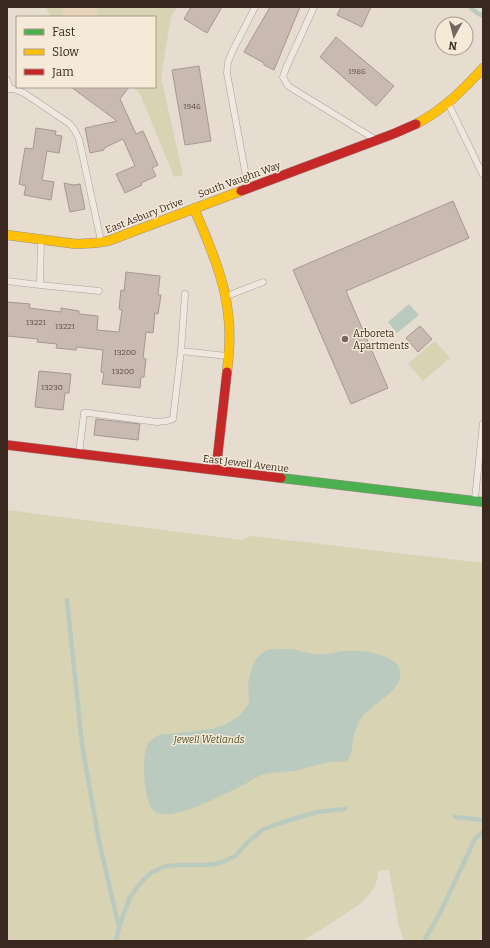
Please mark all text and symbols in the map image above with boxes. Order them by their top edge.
legend [16,16,156,88]
north arrow [434,16,474,56]
text: Fast [52,25,76,39]
text: N [447,38,458,52]
text: Slow [52,45,79,59]
text: Jam [51,65,74,79]
house number: 1986 [348,67,366,76]
house number: 1946 [183,102,201,111]
street label: South Vaughn Way [196,159,283,200]
street label: East Asbury Drive [104,196,185,236]
house number: 13221 [26,318,47,327]
house number: 13221 [55,322,76,331]
place label: Arboreta Apartments [353,328,409,352]
marker: Arboreta Apartments [340,334,350,344]
house number: 13200 [114,348,136,357]
house number: 13200 [112,367,134,376]
house number: 13230 [41,383,63,392]
street label: East Jewell Avenue [202,453,290,475]
park label: Jewell Wetlands [172,734,245,746]

